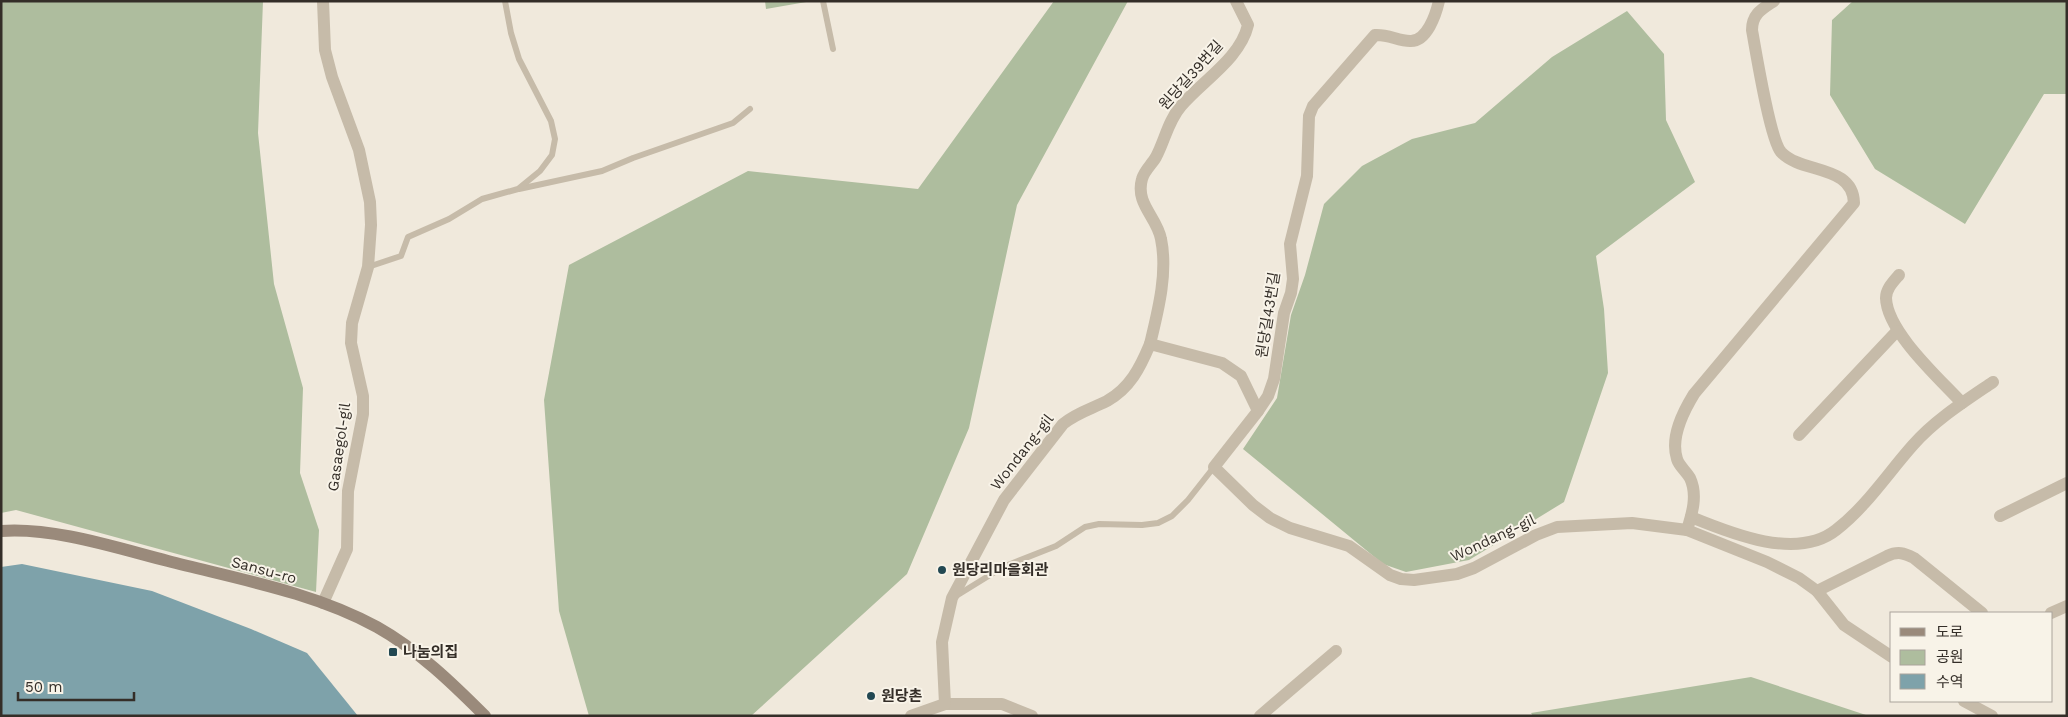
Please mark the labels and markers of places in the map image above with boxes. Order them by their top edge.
place label: 원당리마을회관 [952,561,1049,579]
marker: 원당리마을회관 [936,564,948,576]
place label: 나눔의집 [403,643,458,661]
marker: 나눔의집 [387,646,399,658]
place label: 원당촌 [881,687,923,705]
marker: 원당촌 [865,690,877,702]

